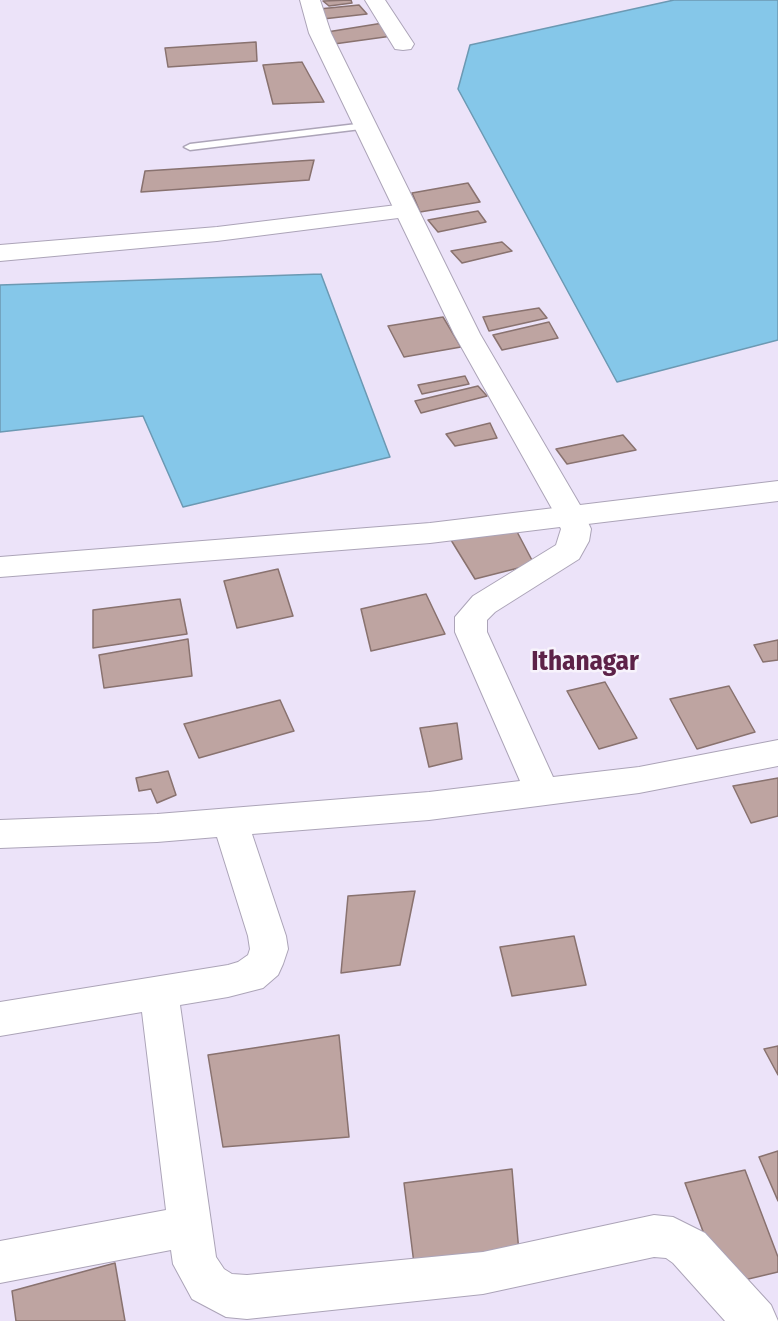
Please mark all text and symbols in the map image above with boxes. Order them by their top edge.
district label: Ithanagar [531,646,639,678]

